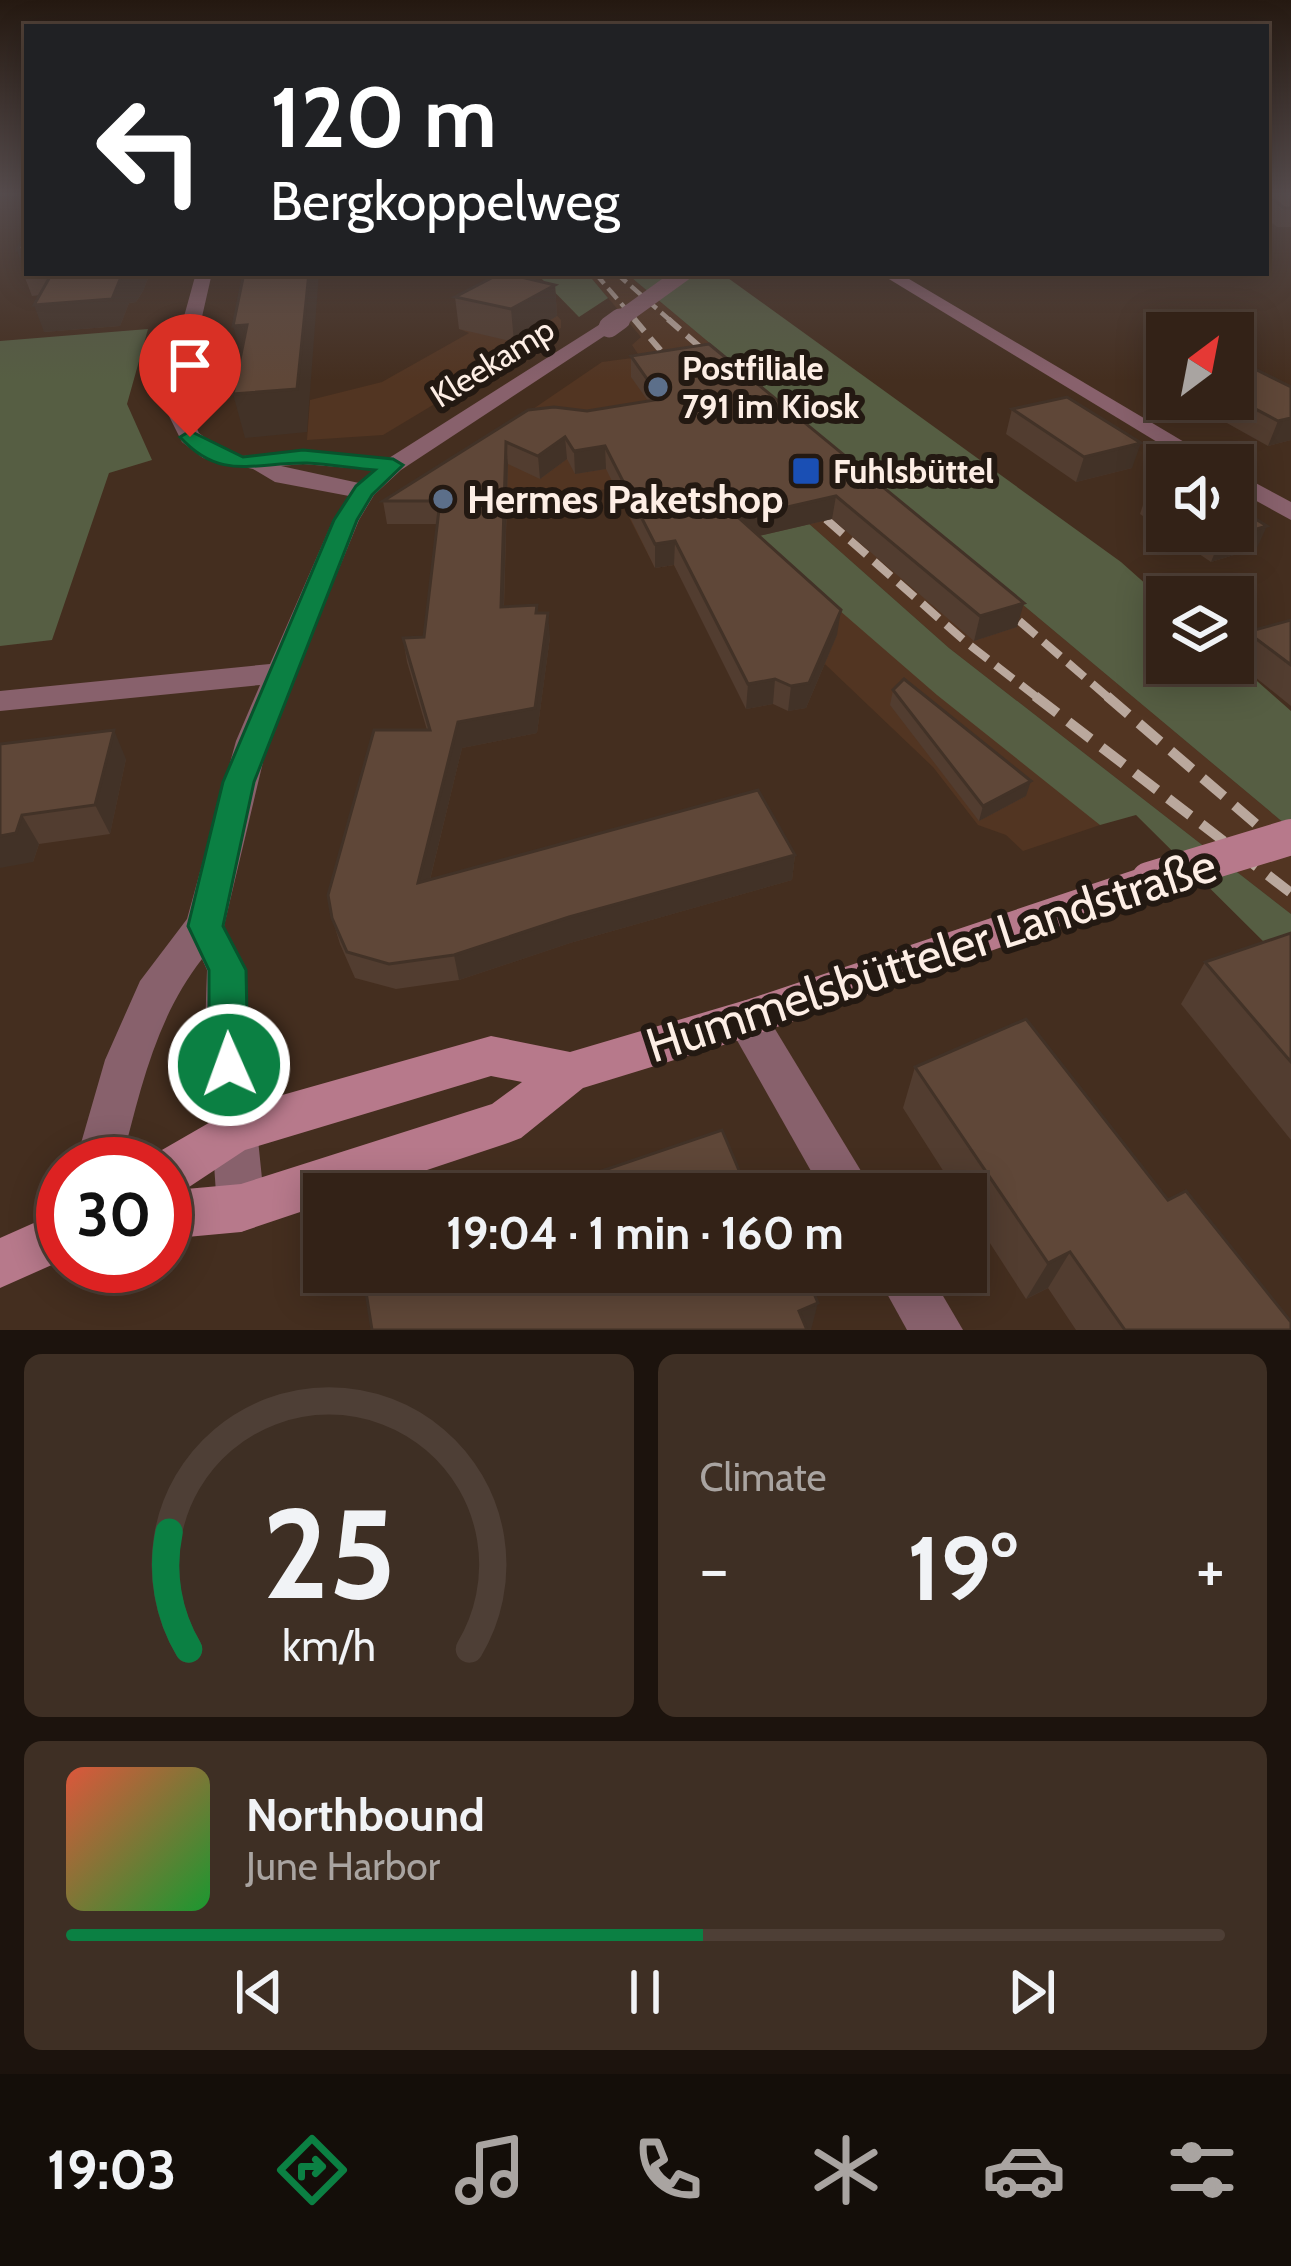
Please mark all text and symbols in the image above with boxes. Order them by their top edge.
text: 120 m [270,66,497,168]
icon: left [72,72,228,228]
text: Bergkoppelweg [270,168,620,234]
street label: Kleekamp [423,309,561,415]
north arrow [1146,312,1254,420]
map controls [1146,312,1254,684]
pin [139,314,241,437]
icon: arrive [157,332,223,398]
place label: Postfiliale 791 im Kiosk [682,348,859,426]
marker: Postfiliale 791 im Kiosk [645,374,671,400]
button: sound [1146,444,1254,552]
place label: Fuhlsbüttel [833,451,994,491]
marker: Fuhlsbüttel [790,455,822,487]
place label: Hermes Paketshop [467,475,783,523]
marker: Hermes Paketshop [430,486,456,512]
button: layers [1146,576,1254,684]
street label: Hummelsbütteler Landstraße [639,835,1223,1075]
position arrow [166,1002,292,1128]
speed limit sign: 30 [36,1137,192,1293]
text: 19:04 · 1 min · 160 m [446,1206,844,1260]
text: Climate [700,1453,826,1501]
text: 25 [262,1478,395,1629]
text: 19° [907,1513,1017,1623]
text: − [700,1528,729,1609]
text: + [1196,1528,1225,1609]
text: km/h [282,1619,376,1671]
text: Northbound [246,1788,485,1842]
text: June Harbor [246,1842,440,1890]
icon: previous [226,1959,292,2025]
icon: pause [612,1959,678,2025]
icon: next [999,1959,1065,2025]
icon: directions [270,2128,354,2212]
icon: music [448,2128,532,2212]
icon: phone [626,2128,710,2212]
icon: climate [804,2128,888,2212]
icon: car [982,2128,1066,2212]
icon: filters [1160,2128,1244,2212]
text: 19:03 [47,2137,176,2203]

